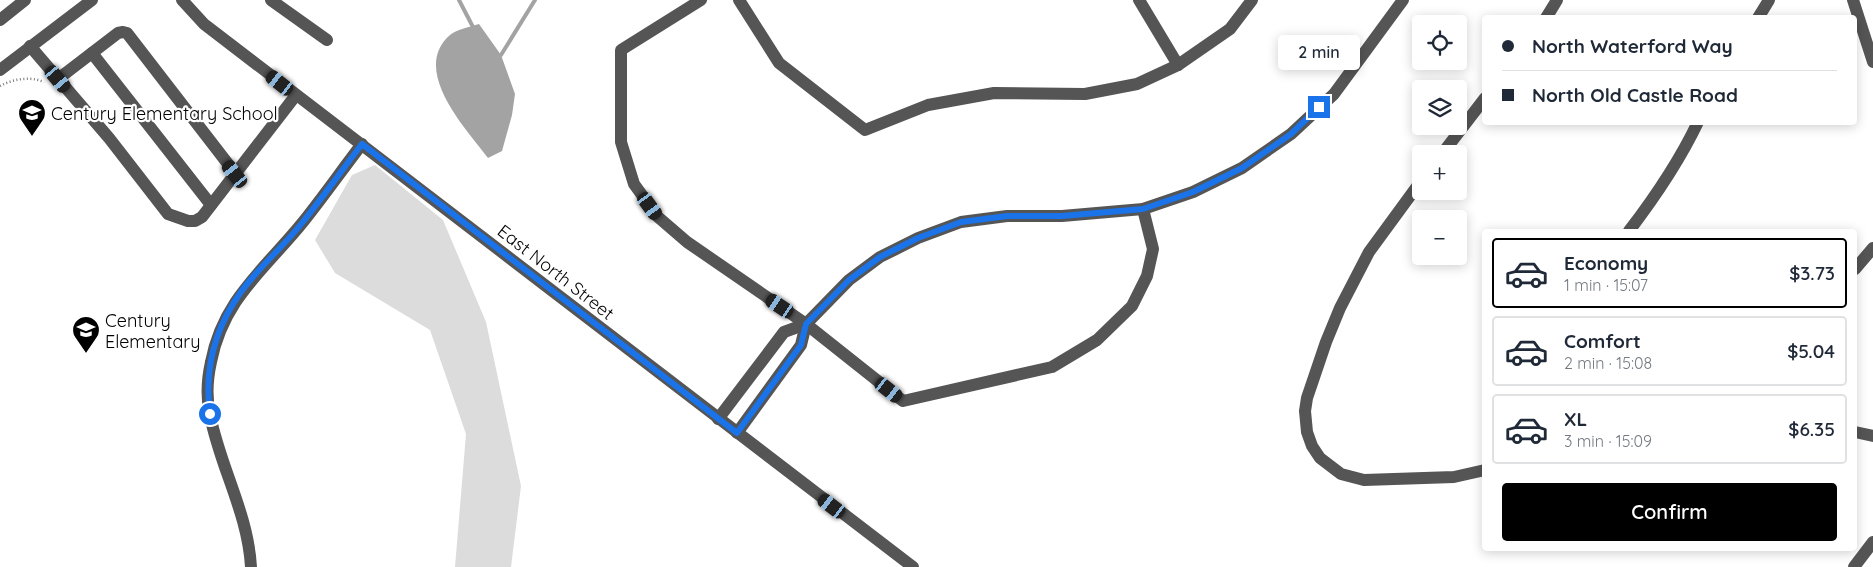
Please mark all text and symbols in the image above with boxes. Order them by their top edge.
map controls [1412,15,1467,265]
button: locate [1412,15,1467,70]
callout: 2 min [1278,34,1360,70]
text: North Waterford Way [1532,34,1733,58]
text: 2 min [1298,42,1340,62]
car [42,63,73,95]
car [263,68,296,98]
button: layers [1412,80,1467,135]
text: North Old Castle Road [1532,83,1738,107]
route end [1308,96,1330,118]
school or university icon: Century Elementary School [17,98,47,137]
place label: Century Elementary School [51,102,278,125]
button: + [1412,145,1467,200]
car [219,158,250,190]
car [635,189,664,223]
button: − [1412,210,1467,265]
street label: East North Street [493,219,619,325]
icon: car [1504,251,1549,296]
text: Economy [1564,251,1648,275]
text: $3.73 [1789,261,1835,285]
text: 1 min · 15:07 [1564,275,1648,295]
car [763,291,796,321]
place label: Century Elementary [105,309,201,353]
school or university icon: Century Elementary [71,315,101,354]
icon: car [1504,329,1549,374]
text: Comfort [1564,329,1641,353]
text: $5.04 [1787,339,1835,363]
text: 2 min · 15:08 [1564,353,1652,373]
car [872,375,905,405]
route start [199,403,221,425]
icon: car [1504,407,1549,452]
text: XL [1564,407,1587,431]
text: $6.35 [1788,417,1835,441]
text: 3 min · 15:09 [1564,431,1652,451]
button: Confirm [1502,483,1837,541]
car [815,491,848,521]

